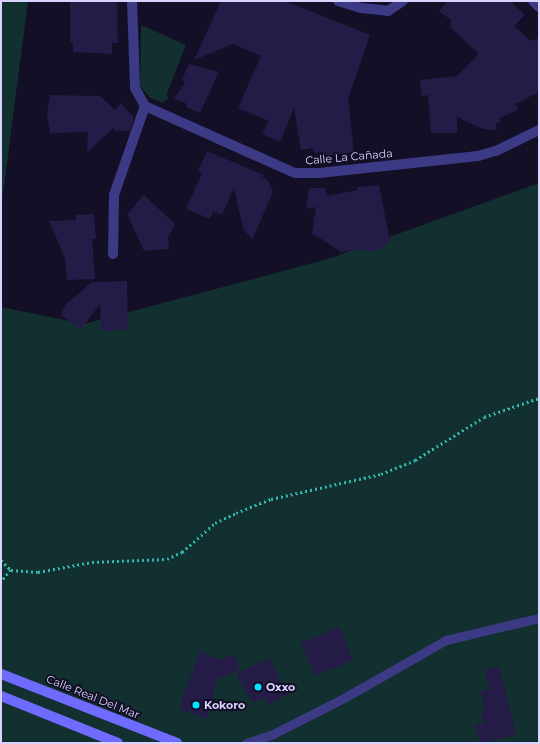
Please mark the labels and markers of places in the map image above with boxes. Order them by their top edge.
place label: Oxxo [266,680,295,694]
marker: Oxxo [253,682,263,692]
place label: Kokoro [204,698,245,712]
marker: Kokoro [191,700,201,710]

